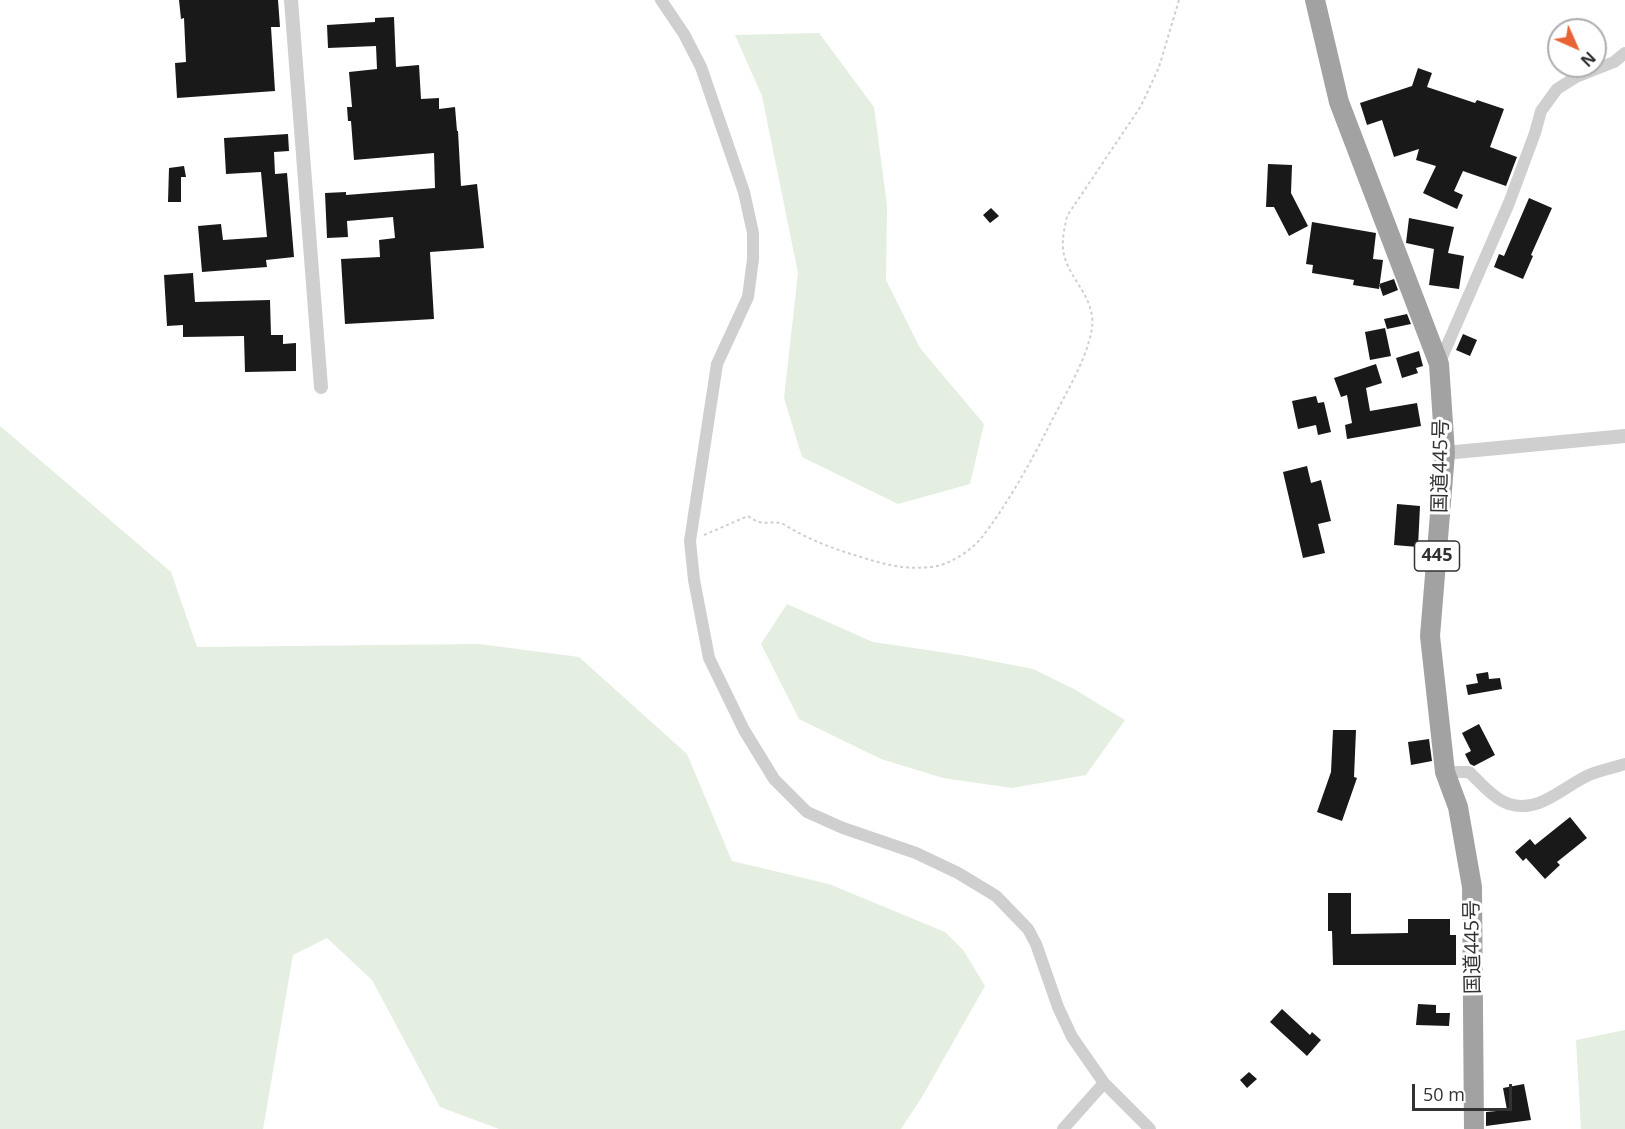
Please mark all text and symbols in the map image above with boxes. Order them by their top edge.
north arrow [1547,18,1607,78]
text: N [1576,47,1601,72]
street label: 国道445号 [1428,419,1454,513]
road number: 445 [1414,541,1460,571]
street label: 国道445号 [1460,900,1486,994]
scale bar [1415,1072,1516,1110]
text: 50 m [1423,1082,1465,1106]

